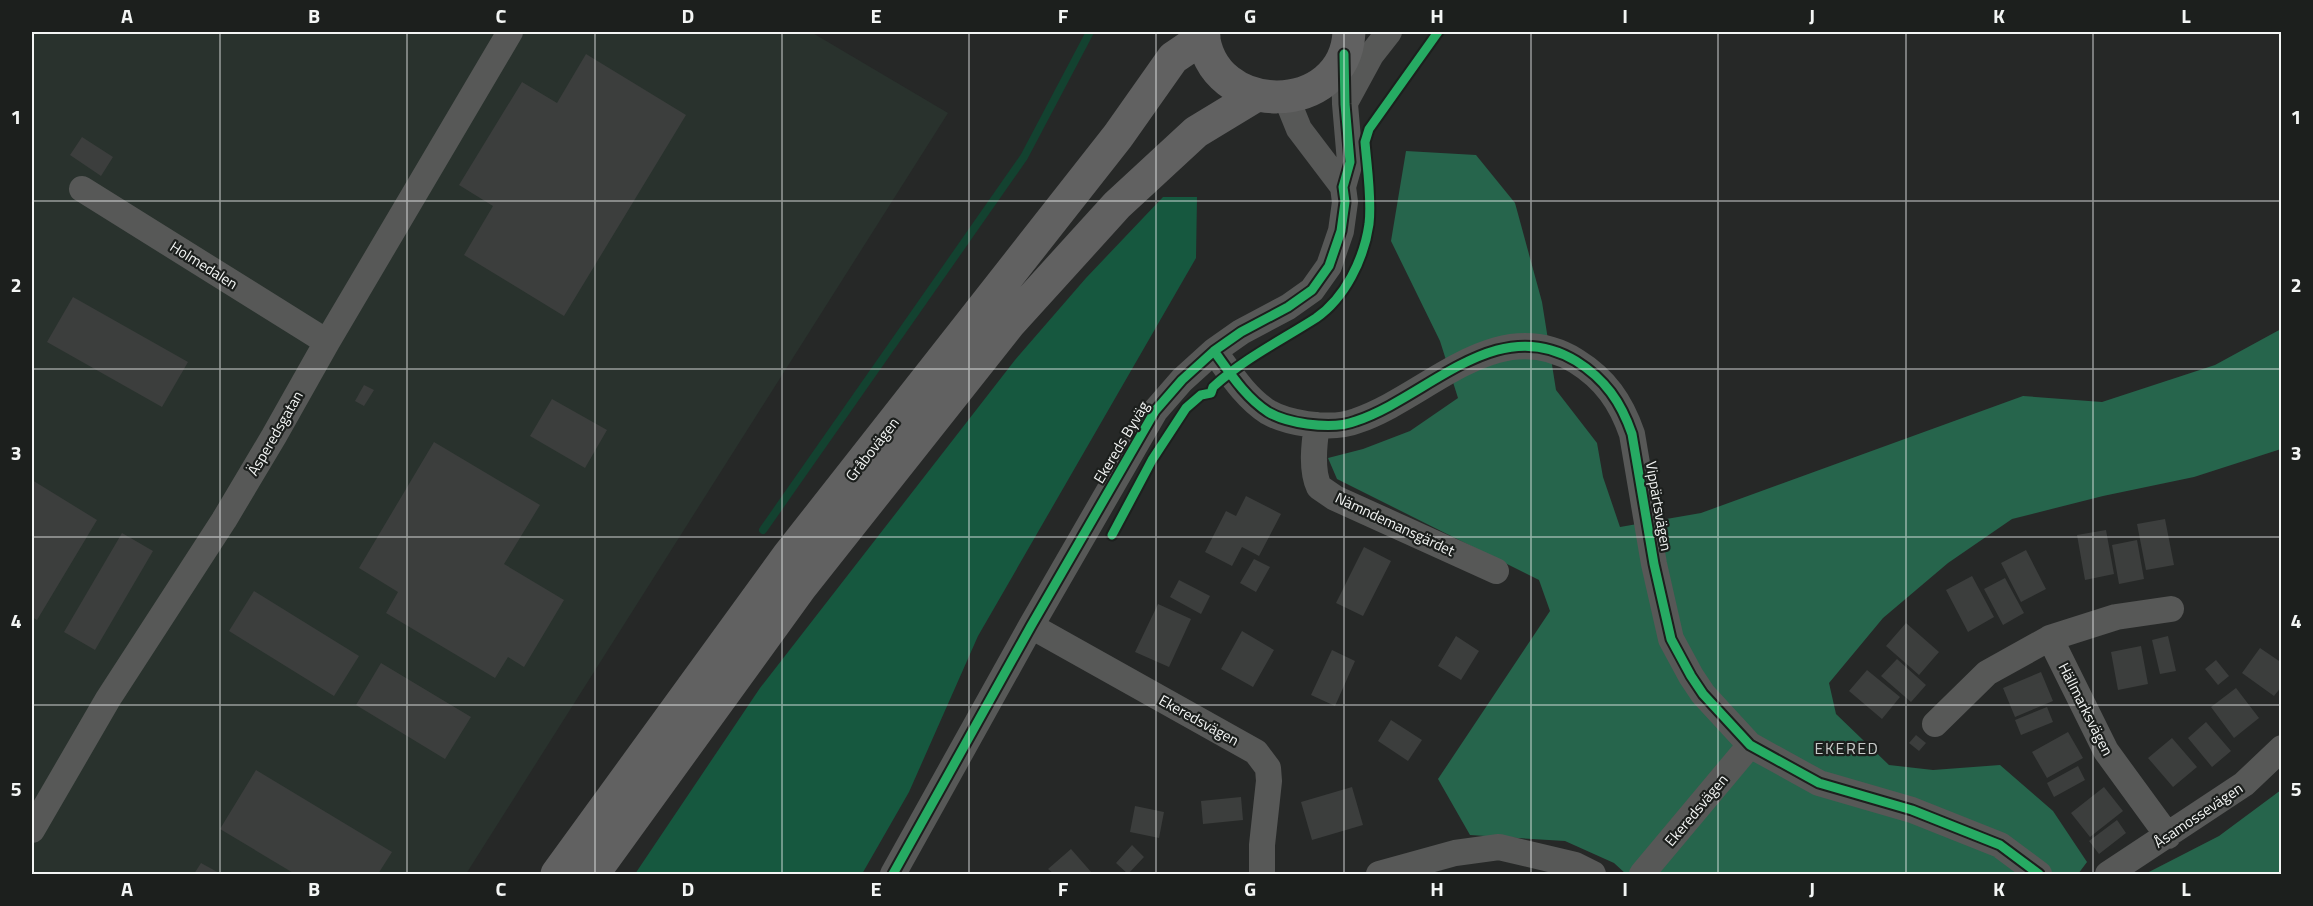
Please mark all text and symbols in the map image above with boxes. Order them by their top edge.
text: A [121,0,133,31]
text: B [308,0,320,31]
text: C [496,0,507,31]
text: D [682,0,694,31]
text: E [870,0,882,31]
text: F [1058,0,1069,31]
text: G [1244,0,1256,31]
text: H [1430,0,1444,31]
text: I [1622,0,1628,31]
text: J [1809,0,1815,31]
text: K [1993,0,2005,31]
text: L [2181,0,2191,31]
text: 1 [10,101,22,132]
text: 1 [2290,101,2302,132]
street label: Holmedalen [166,235,242,295]
text: 2 [10,269,22,300]
text: 2 [2290,269,2302,300]
street label: Äsperedsgatan [241,386,309,480]
street label: Ekereds Byväg [1087,396,1155,488]
street label: Gråbovägen [840,412,904,486]
text: 3 [10,437,22,468]
text: 3 [2290,437,2302,468]
street label: Vippärtsvägen [1640,459,1678,553]
street label: Nämndemansgärdet [1331,486,1459,562]
text: 4 [10,605,22,636]
text: 4 [2290,605,2302,636]
street label: Hällmarksvägen [2053,658,2119,760]
street label: Ekeredsvägen [1155,689,1243,751]
district label: EKERED [1815,736,1879,760]
street label: Ekeredsvägen [1659,769,1733,851]
text: 5 [10,773,22,804]
text: 5 [2290,773,2302,804]
street label: Åsamossevägen [2149,777,2247,853]
text: A [121,873,133,904]
text: B [308,873,320,904]
text: C [496,873,507,904]
text: D [682,873,694,904]
text: E [870,873,882,904]
text: F [1058,873,1069,904]
text: G [1244,873,1256,904]
text: H [1430,873,1444,904]
text: I [1622,873,1628,904]
text: J [1809,873,1815,904]
text: K [1993,873,2005,904]
text: L [2181,873,2191,904]

